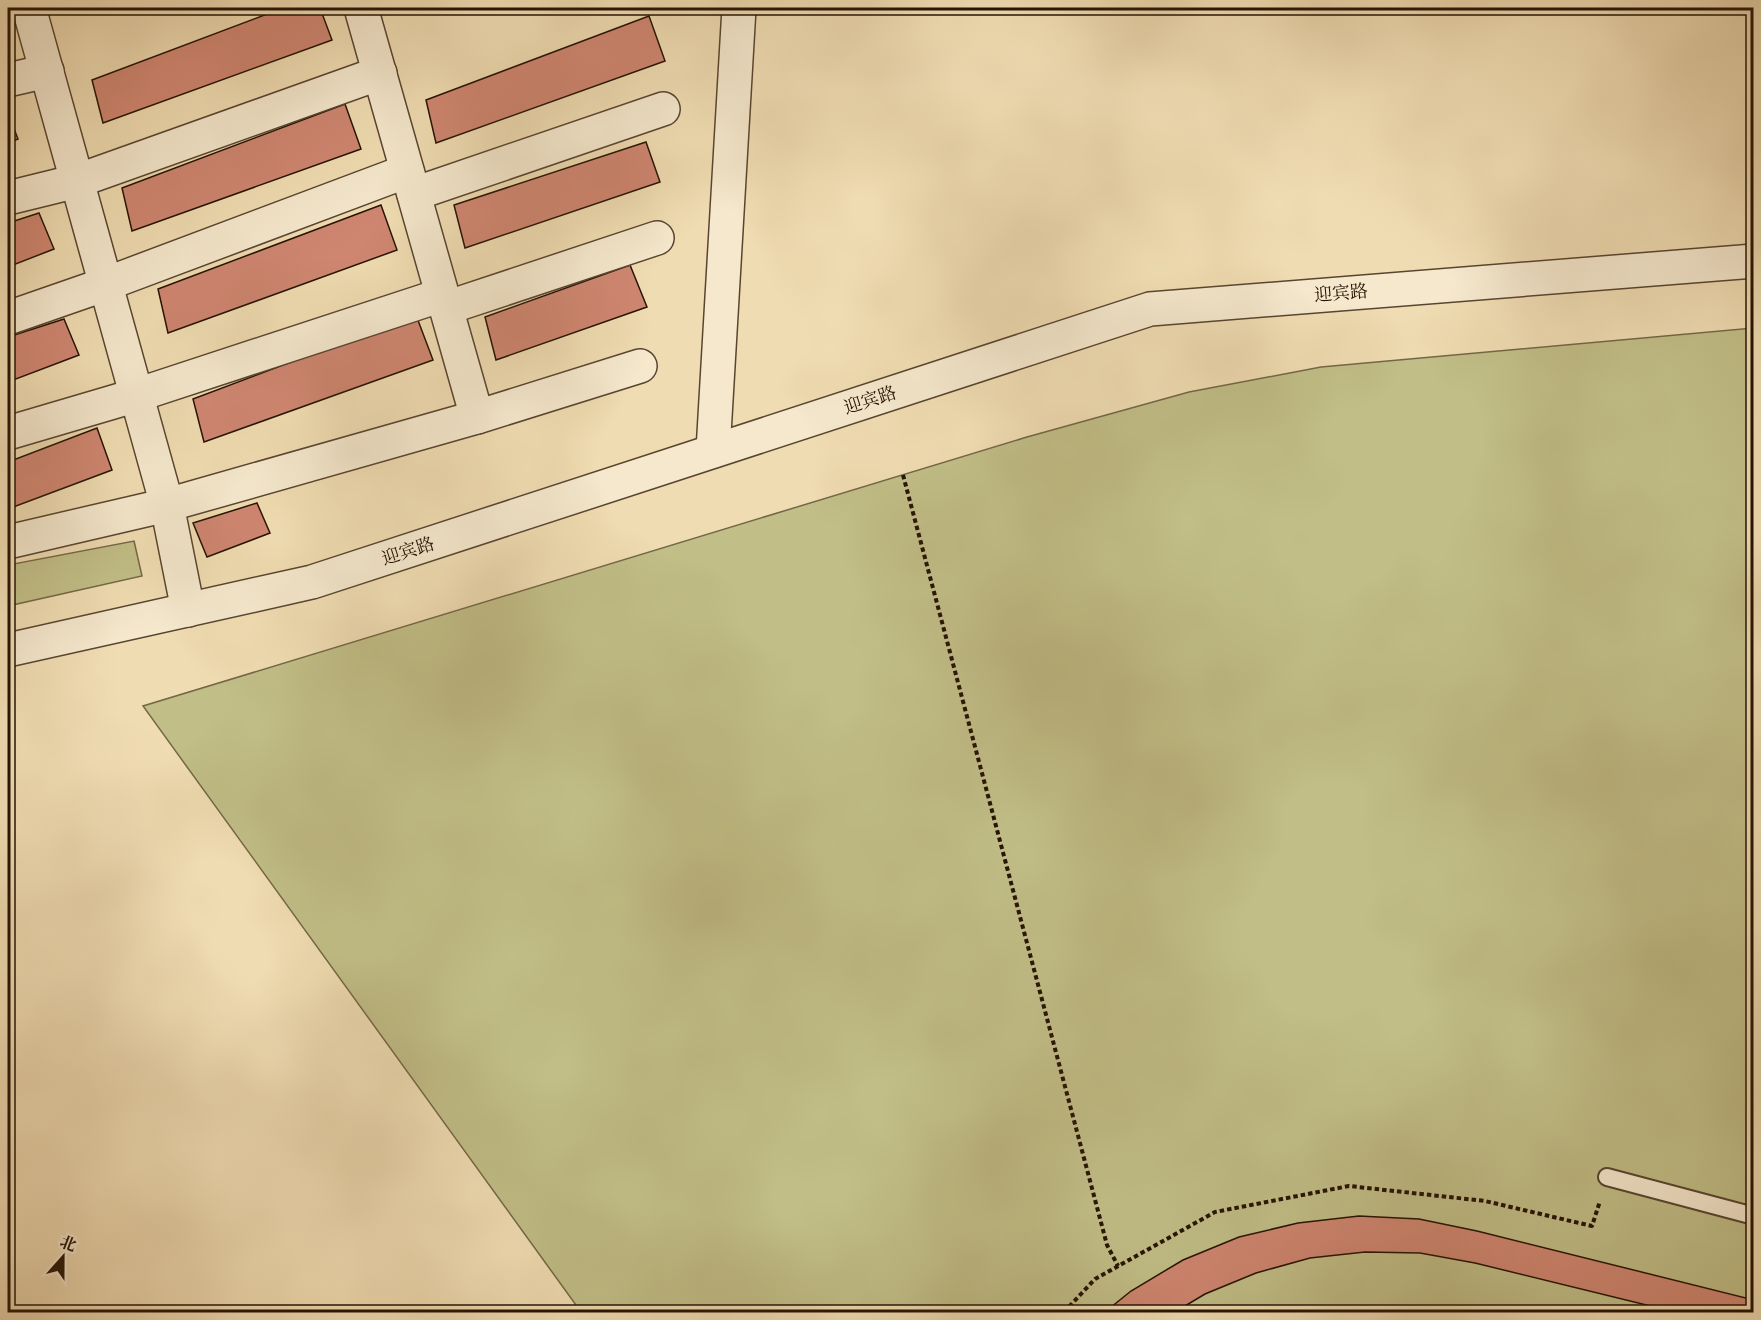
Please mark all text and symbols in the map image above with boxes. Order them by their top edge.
street label: 迎宾路 [1313,280,1369,306]
street label: 迎宾路 [841,381,899,419]
street label: 迎宾路 [379,532,437,570]
north arrow [33,1227,93,1287]
text: 北 [57,1231,79,1255]

